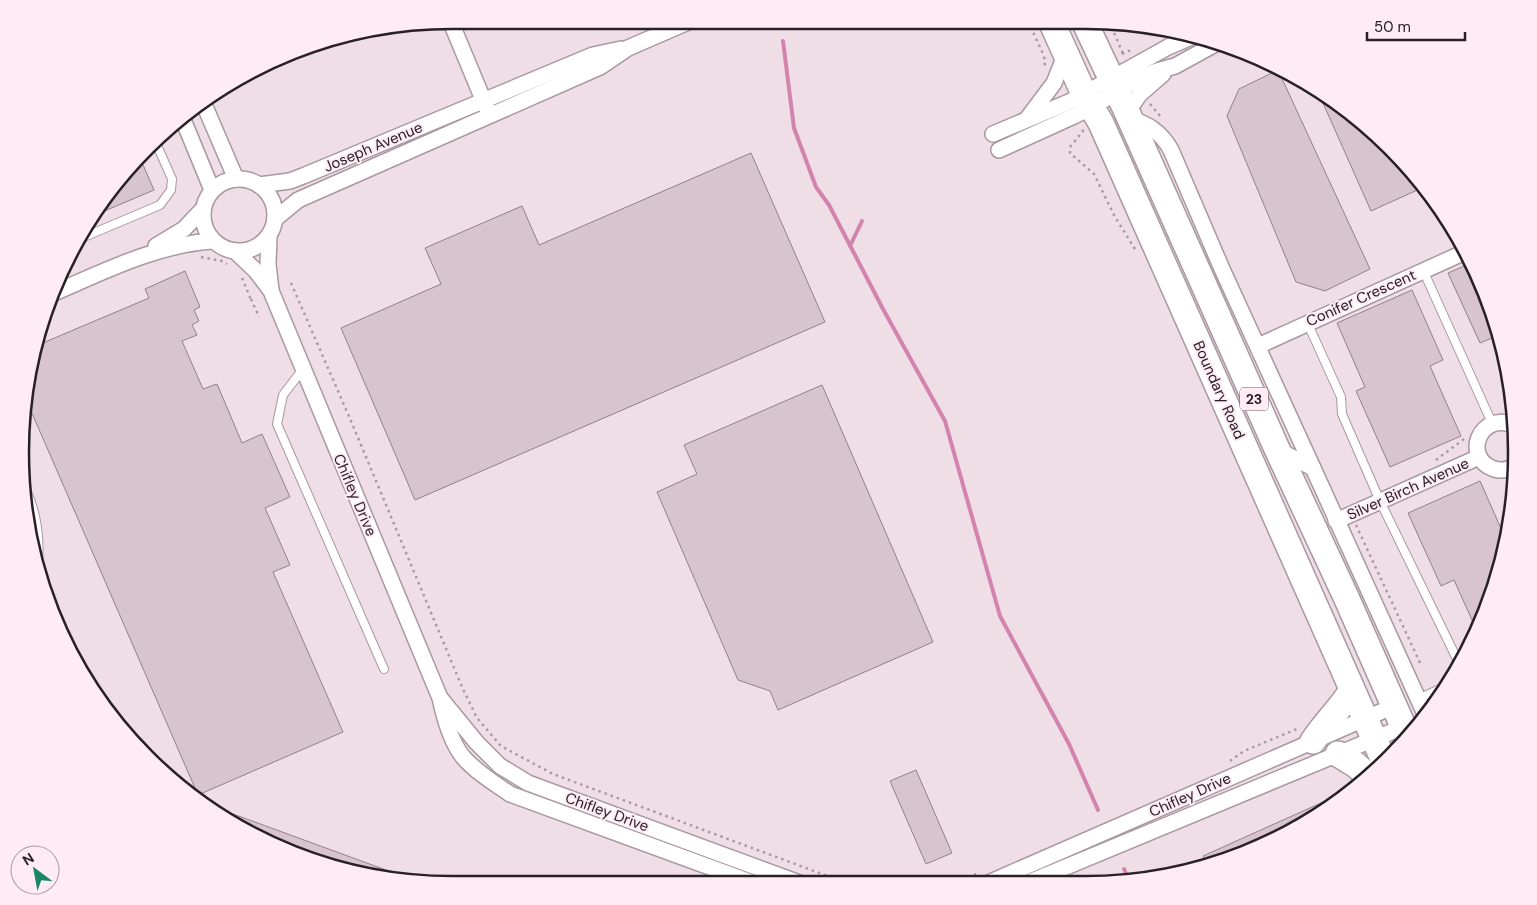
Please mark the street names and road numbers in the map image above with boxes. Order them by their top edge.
street label: Joseph Avenue [321,117,425,177]
street label: Conifer Crescent [1303,265,1419,331]
street label: Boundary Road [1188,338,1250,442]
road number: 23 [1240,388,1268,410]
street label: Chifley Drive [329,451,381,539]
street label: Silver Birch Avenue [1344,453,1472,525]
street label: Chifley Drive [1146,768,1234,822]
street label: Chifley Drive [562,788,652,836]

